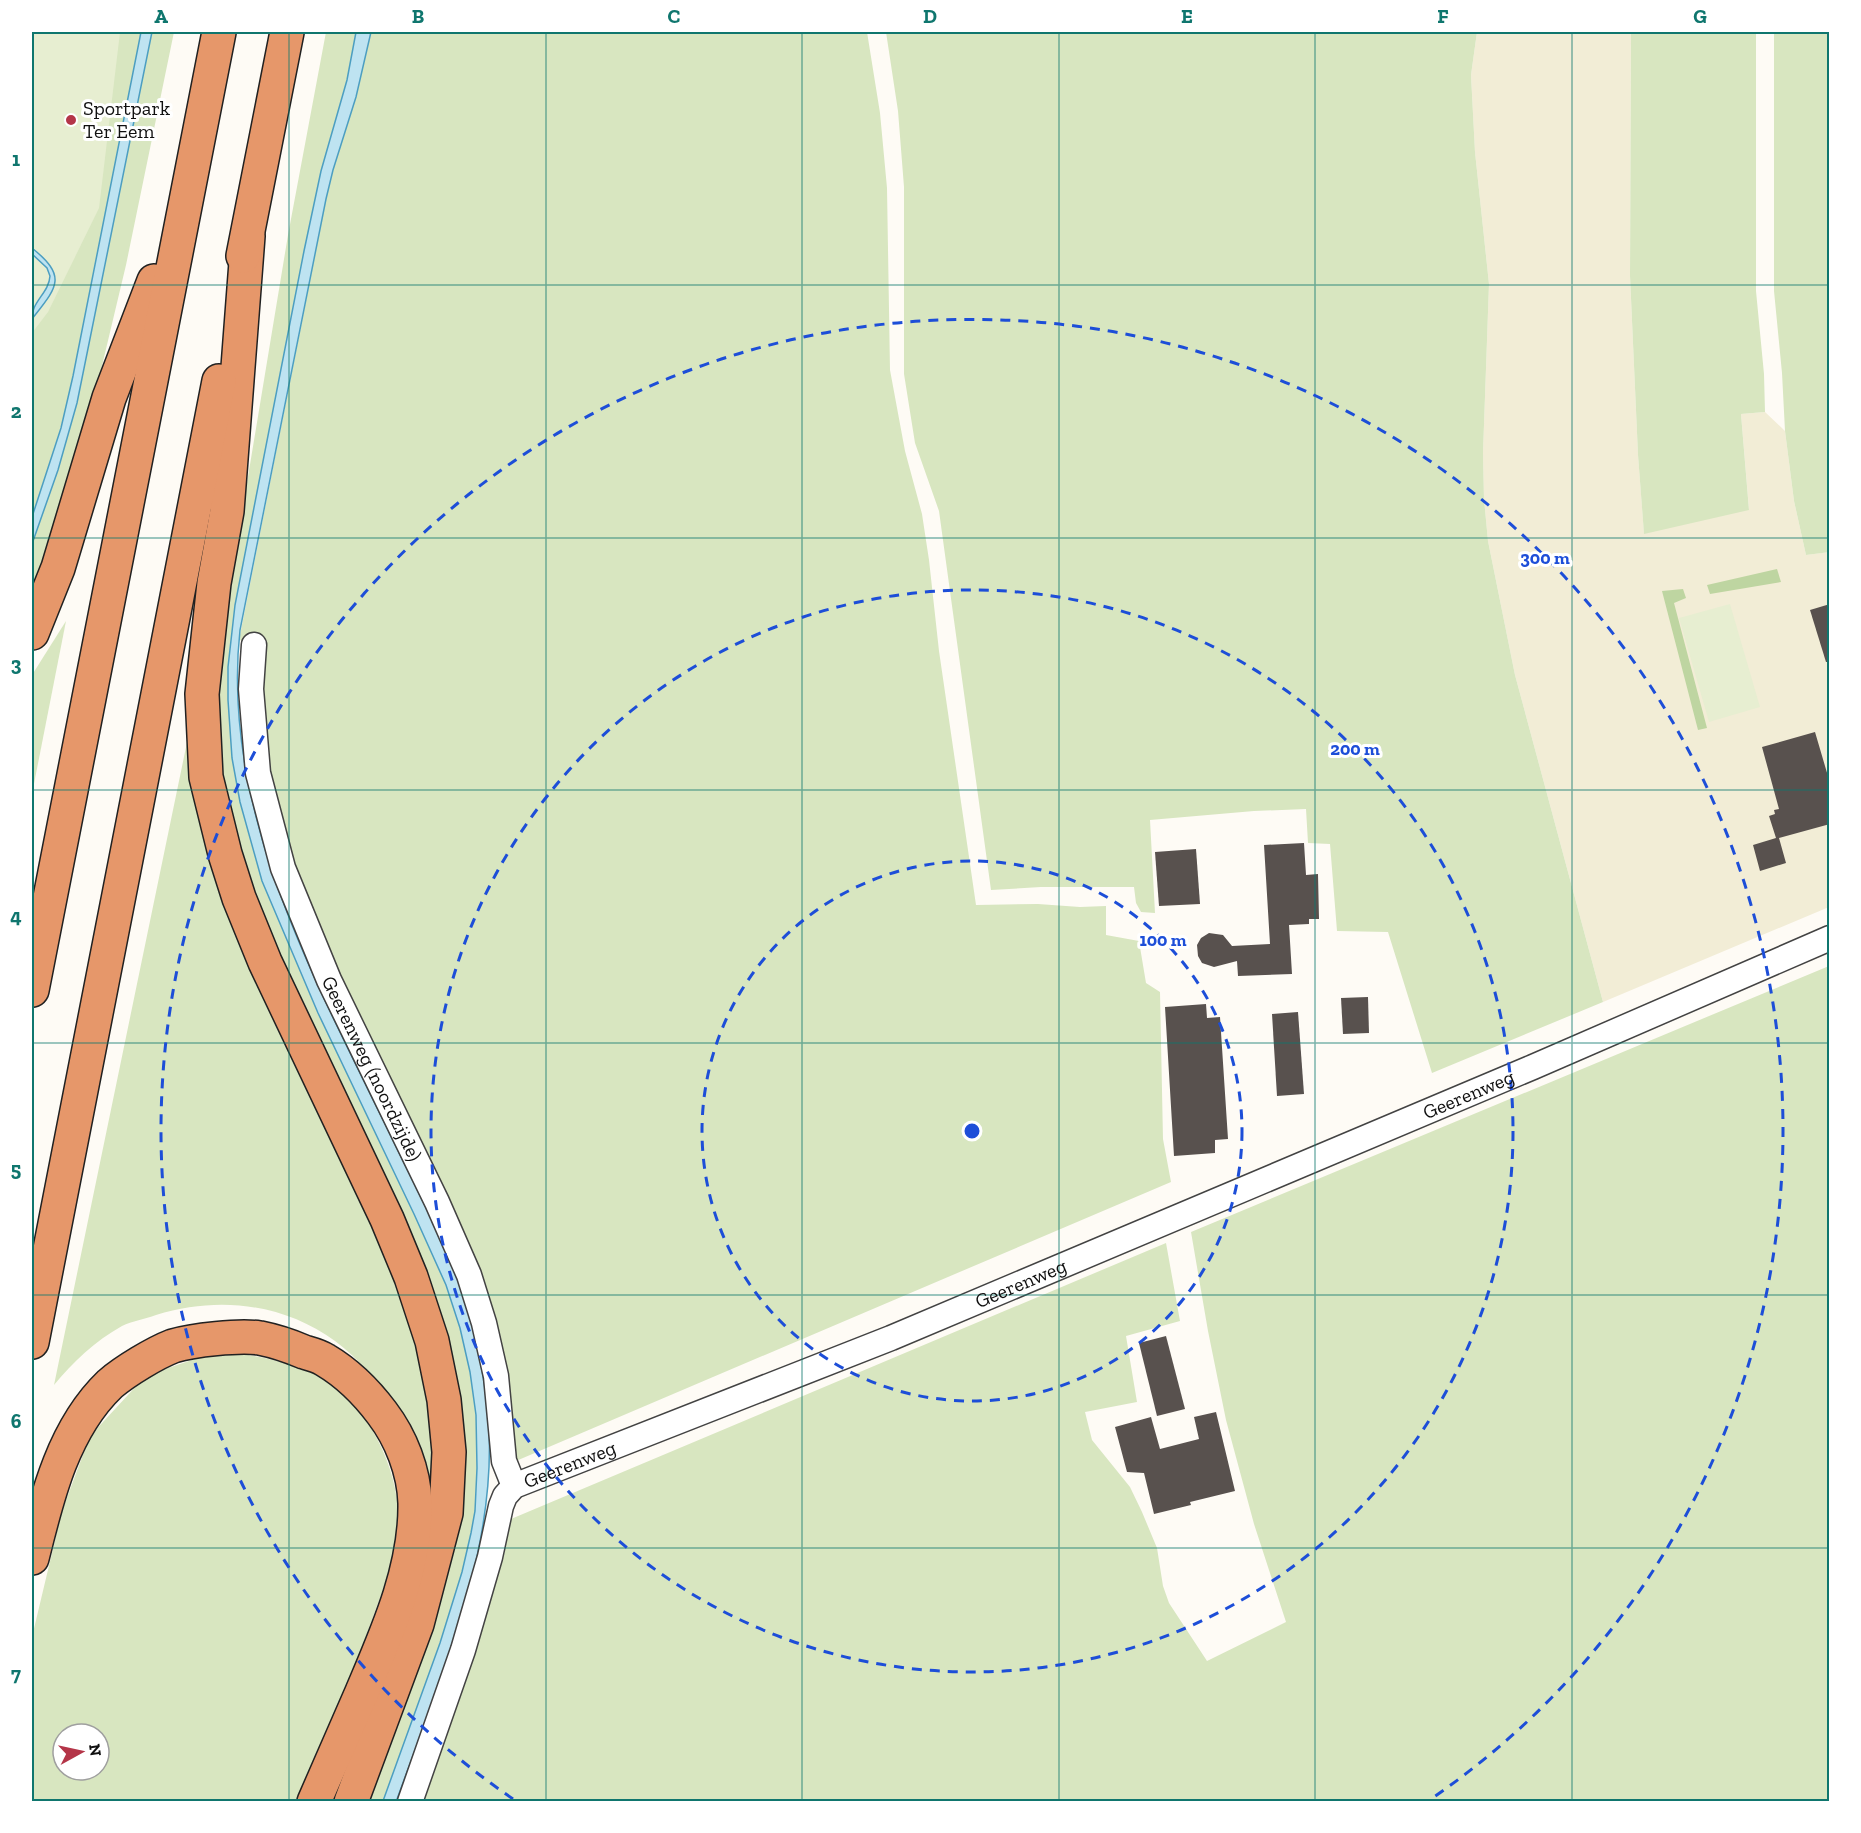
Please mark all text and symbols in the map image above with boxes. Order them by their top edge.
text: A [154,4,168,28]
text: B [412,4,424,28]
text: C [668,4,681,28]
text: D [923,4,937,28]
text: E [1181,4,1193,28]
text: F [1437,4,1449,28]
text: G [1693,4,1707,28]
place label: Sportpark Ter Eem [83,96,171,143]
marker: Sportpark Ter Eem [64,113,78,127]
text: 1 [12,147,20,171]
text: 2 [11,399,22,423]
text: 300 m [1520,547,1570,569]
text: 3 [11,652,22,676]
text: 200 m [1330,738,1380,760]
text: 4 [10,904,22,928]
text: 100 m [1139,929,1187,951]
street label: Geerenweg (noordzijde) [317,972,427,1165]
street label: Geerenweg [1419,1064,1518,1124]
centre of rings [962,1121,982,1141]
text: 5 [11,1157,21,1181]
street label: Geerenweg [971,1253,1070,1313]
text: 6 [11,1409,22,1433]
street label: Geerenweg [520,1435,619,1493]
text: 7 [11,1662,21,1686]
north arrow [51,1722,111,1782]
text: N [85,1743,106,1757]

